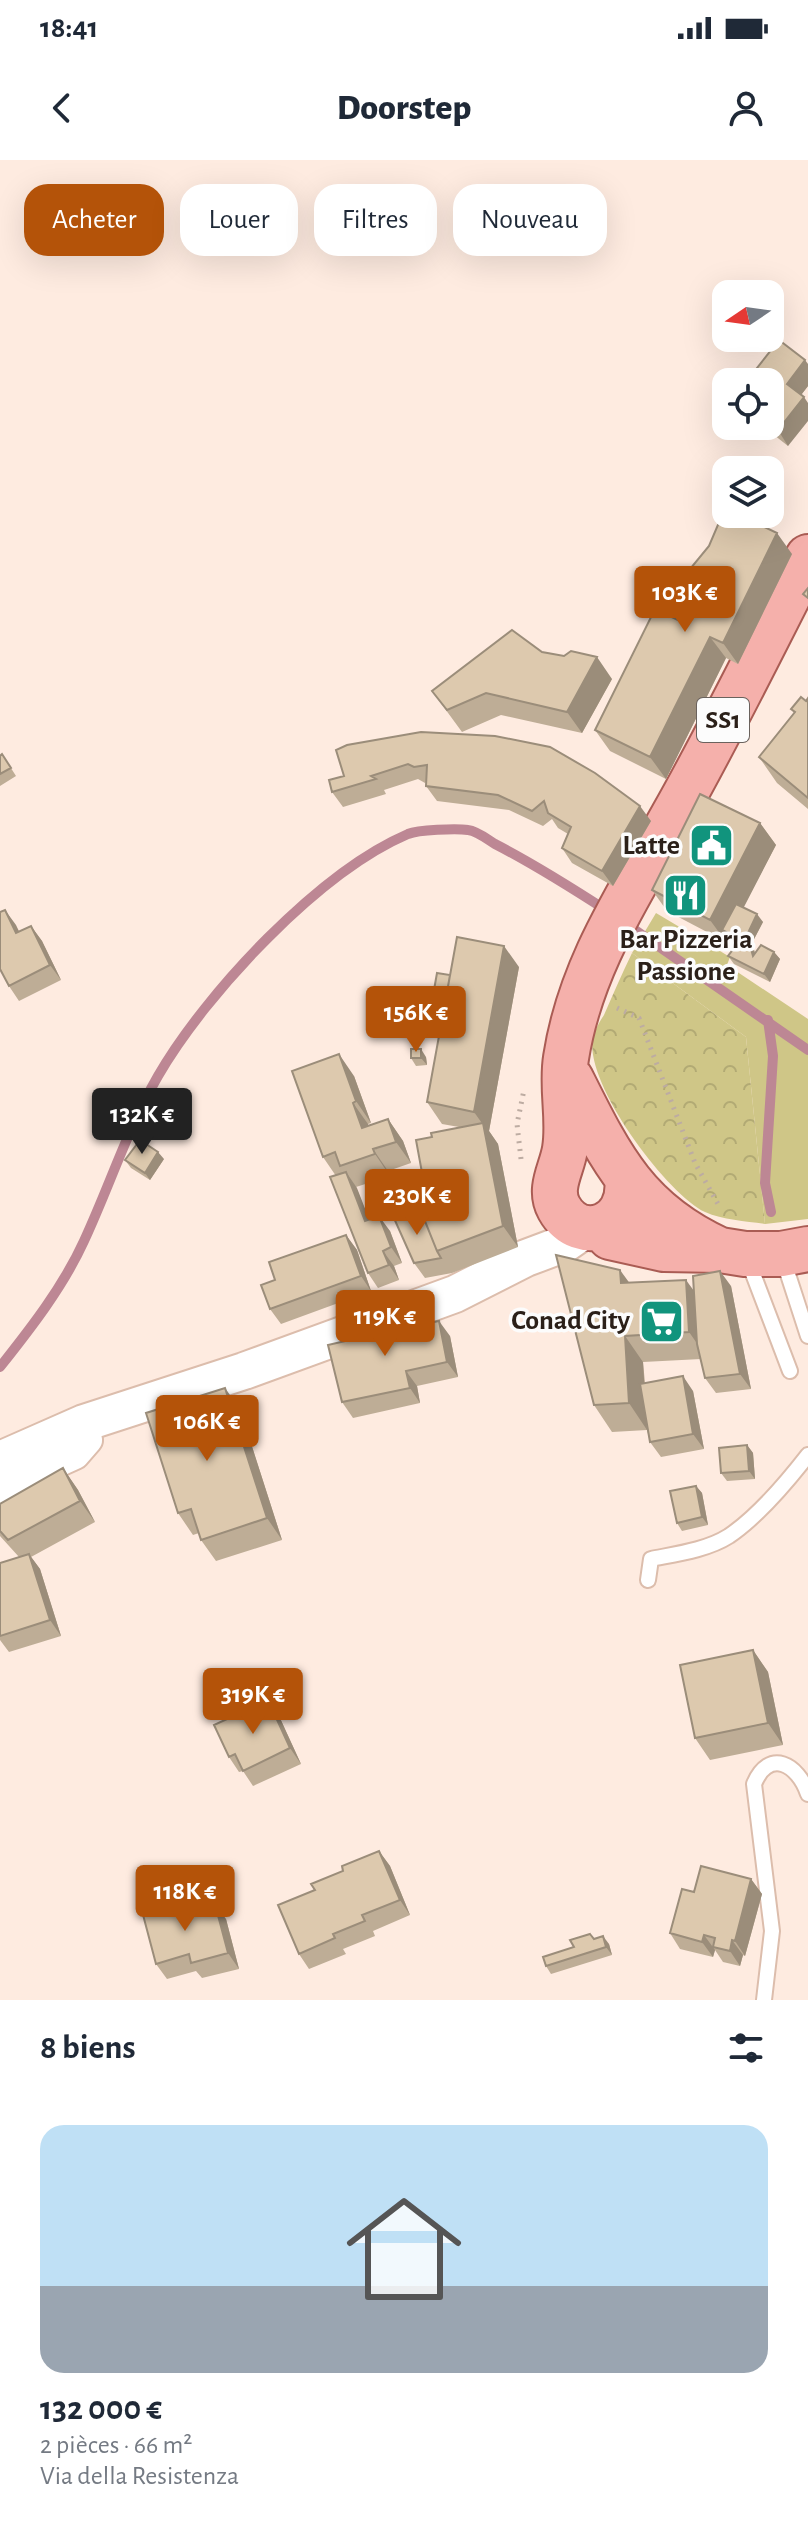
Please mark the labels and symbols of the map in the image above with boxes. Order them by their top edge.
north arrow [712,280,784,352]
pin: 103K € [620,566,750,634]
road number: SS1 [697,698,749,742]
public building icon: Latte [687,822,735,870]
place label: Latte [622,832,680,860]
restaurant icon: Bar Pizzeria Passione [662,872,710,920]
place label: Bar Pizzeria Passione [619,926,753,986]
pin: 156K € [351,986,481,1054]
pin: 132K € [77,1088,207,1156]
pin: 230K € [352,1169,482,1237]
pin: 119K € [320,1290,450,1358]
supermarket icon: Conad City [637,1297,685,1345]
place label: Conad City [511,1307,630,1335]
pin: 106K € [142,1395,272,1463]
pin: 319K € [188,1668,318,1736]
pin: 118K € [120,1865,250,1933]

